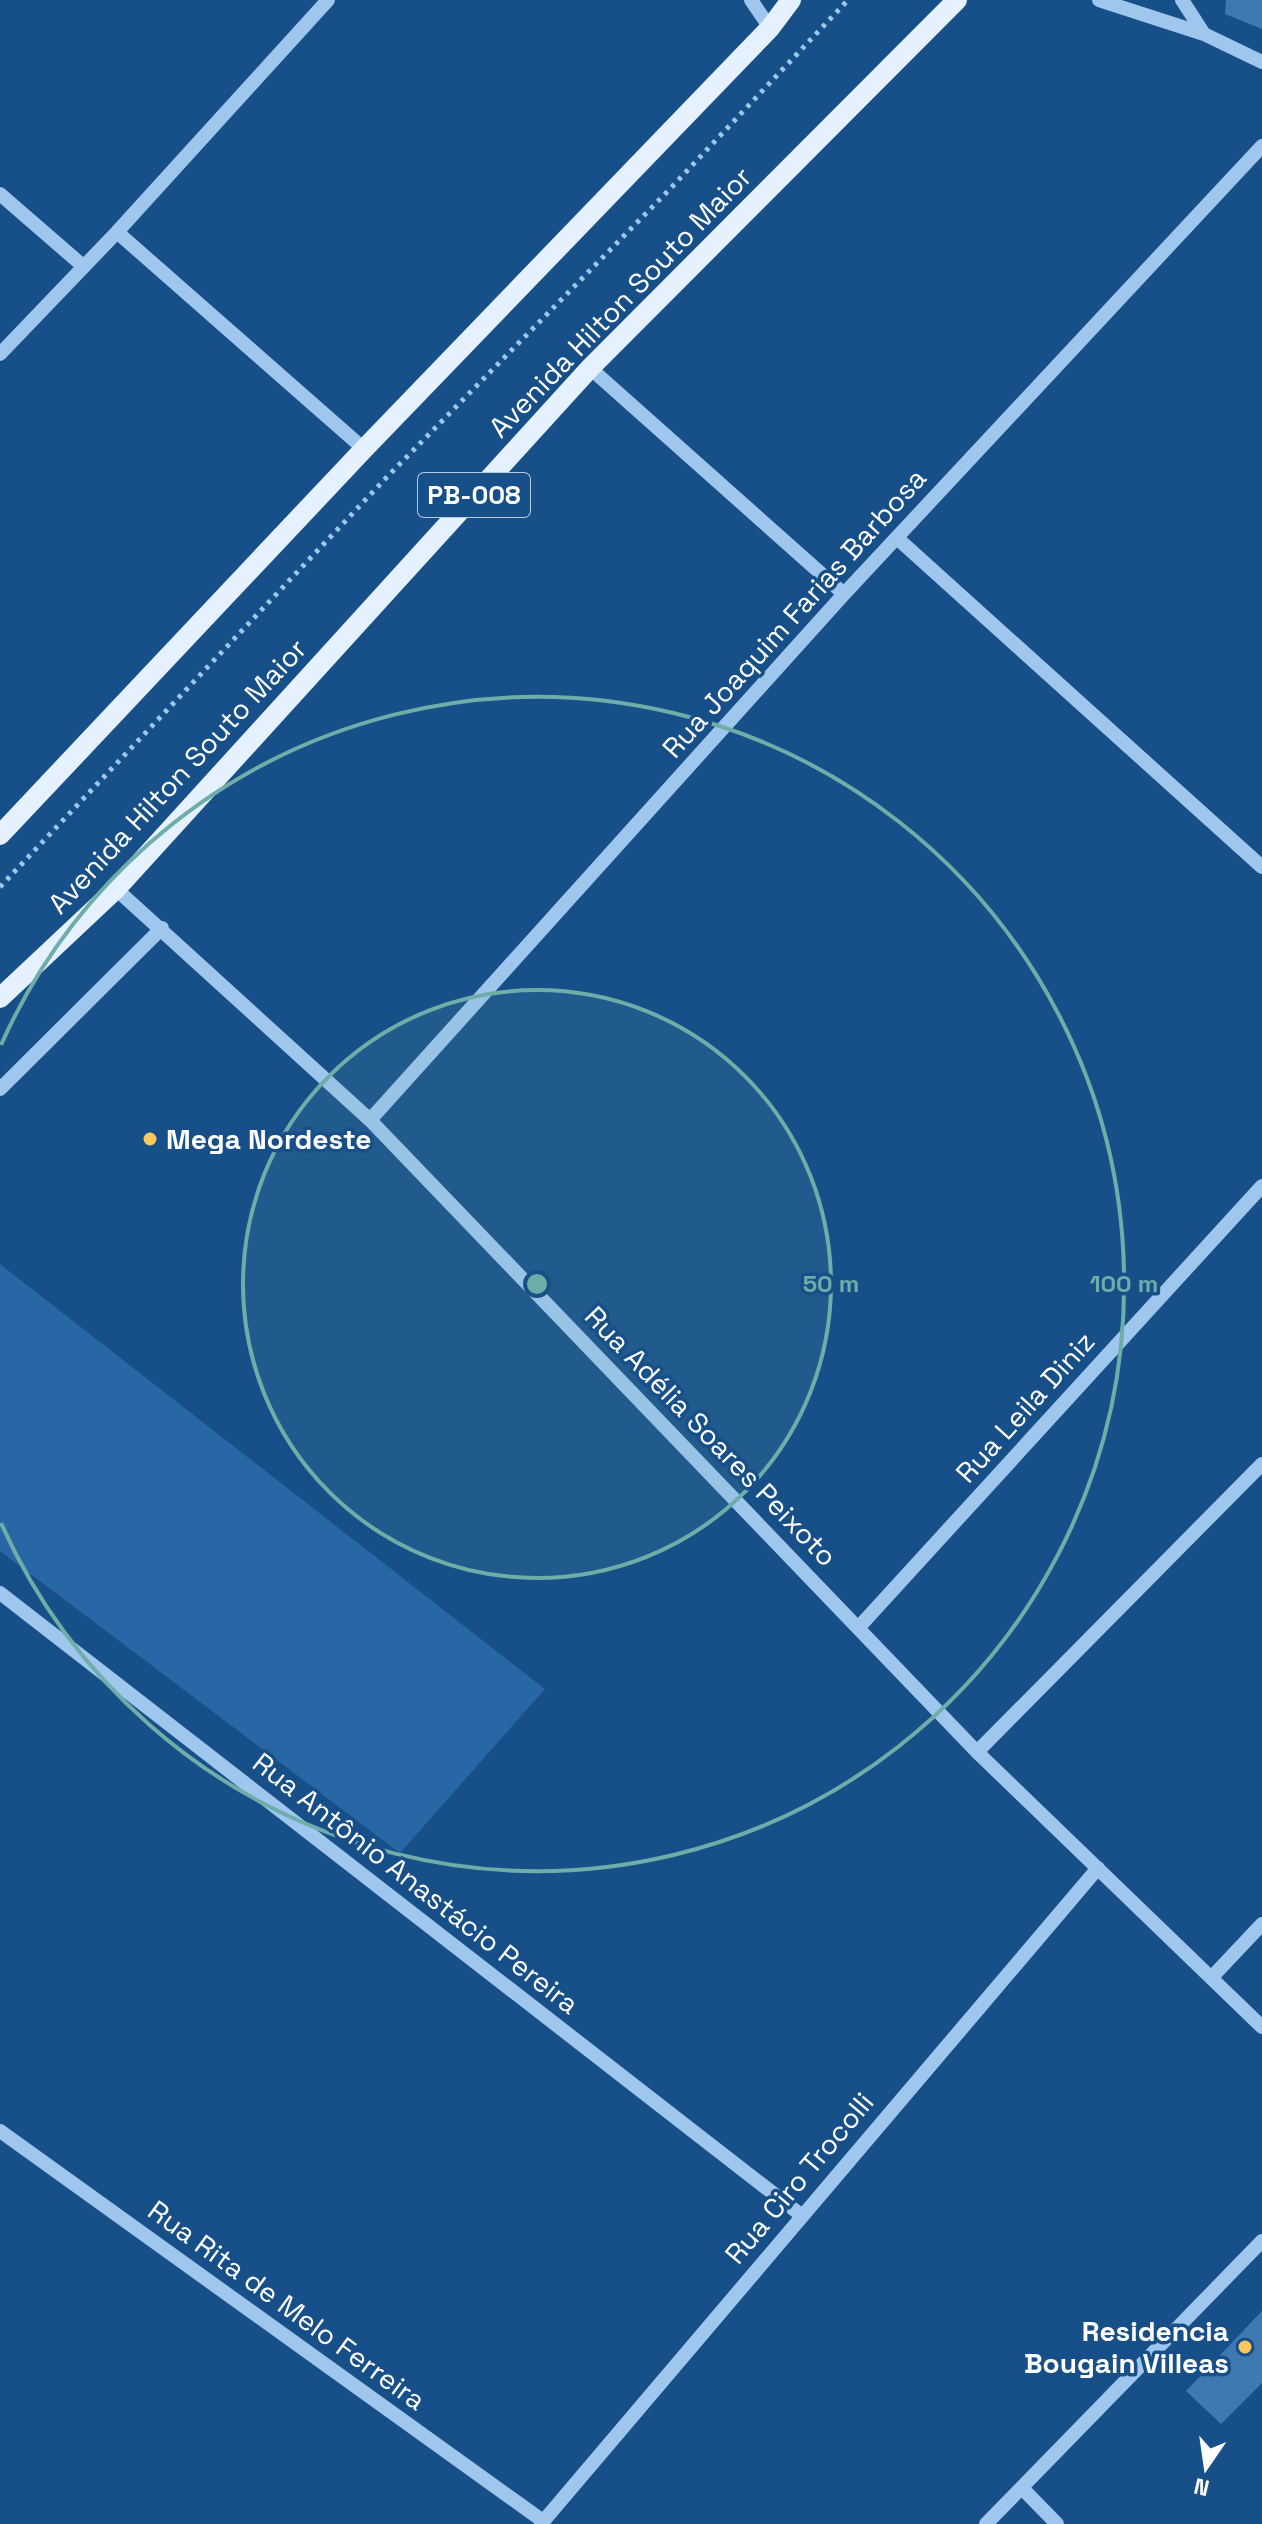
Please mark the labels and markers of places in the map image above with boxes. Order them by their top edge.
place label: Mega Nordeste [166,1121,371,1157]
marker: Mega Nordeste [141,1130,159,1148]
centre of rings [523,1270,551,1298]
place label: Residencia Bougain Villeas [1024,2313,1229,2381]
marker: Residencia Bougain Villeas [1236,2338,1254,2356]

